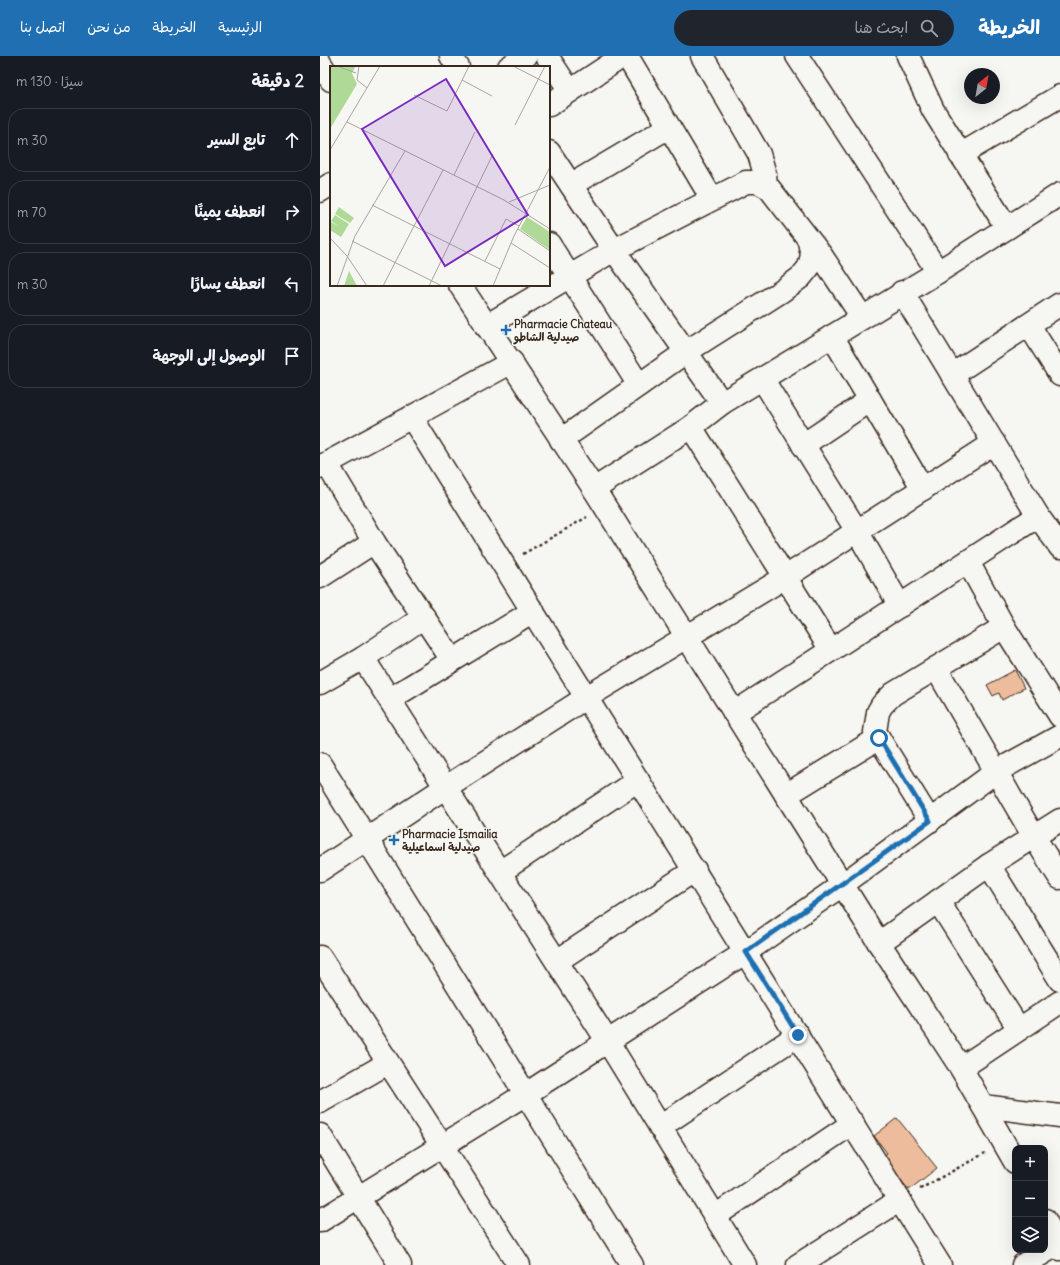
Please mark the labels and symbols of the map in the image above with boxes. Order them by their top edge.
inset map [330,66,550,286]
north arrow [964,68,1000,104]
place label: Pharmacie Chateau صيدلية الشاطو [513,317,613,345]
marker: Pharmacie Chateau صيدلية الشاطو [501,325,511,335]
route start [870,729,888,747]
place label: Pharmacie Ismailia صيدلية اسماعيلية [402,827,498,854]
marker: Pharmacie Ismailia صيدلية اسماعيلية [389,835,399,845]
route end [789,1026,807,1044]

